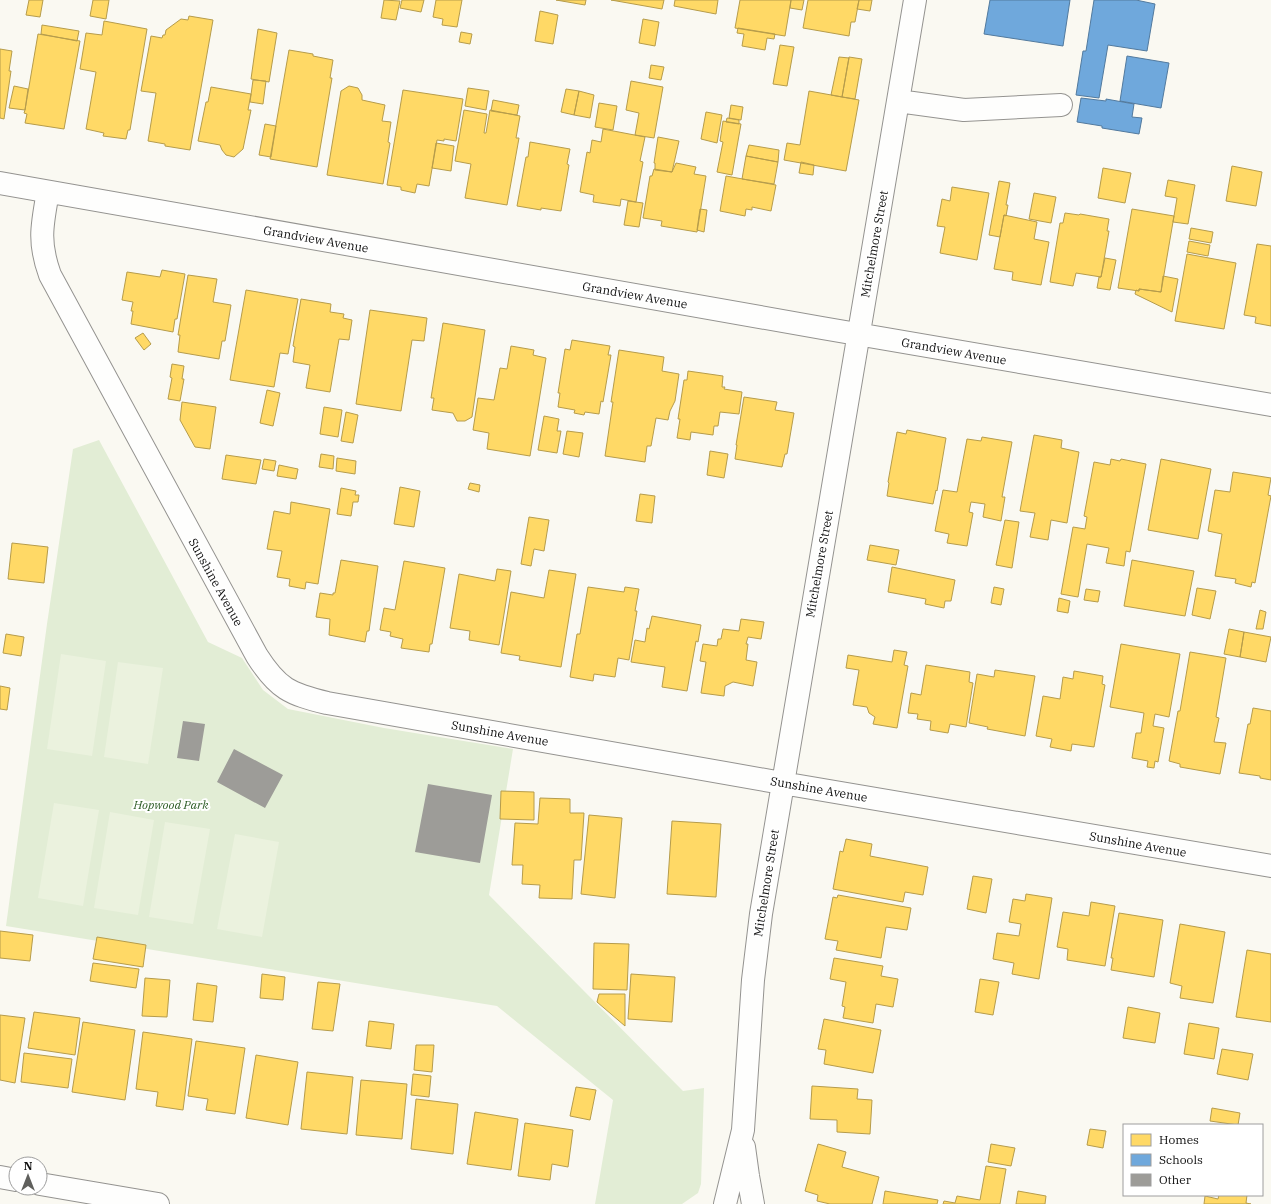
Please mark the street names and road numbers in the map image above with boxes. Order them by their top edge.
street label: Mitchelmore Street [857,189,891,299]
street label: Grandview Avenue [262,222,370,256]
street label: Grandview Avenue [581,278,689,312]
street label: Grandview Avenue [900,334,1008,368]
street label: Mitchelmore Street [802,509,836,619]
street label: Sunshine Avenue [186,535,246,629]
street label: Sunshine Avenue [450,717,550,749]
street label: Sunshine Avenue [769,773,869,805]
street label: Mitchelmore Street [750,828,782,938]
street label: Sunshine Avenue [1088,828,1188,860]

